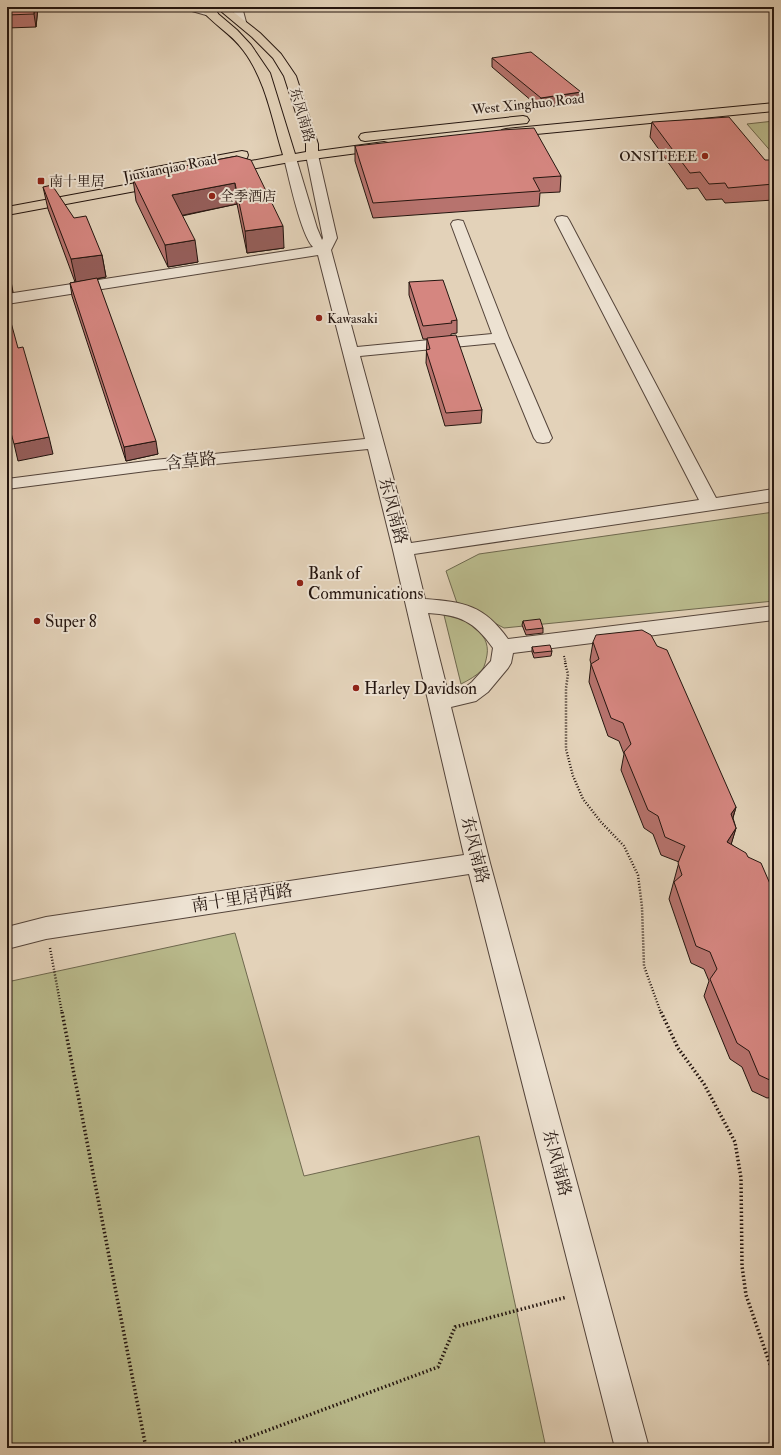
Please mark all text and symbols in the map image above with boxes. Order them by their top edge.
street label: 东风南路 [286,86,318,144]
street label: West Xinghuo Road [470,90,585,118]
place label: ONSITEEE [619,148,697,165]
street label: Jiuxianqiao Road [121,151,218,186]
marker: ONSITEEE [700,151,710,161]
place label: 南十里居 [49,173,105,190]
marker: 南十里居 [36,176,46,186]
place label: 全季酒店 [220,188,276,205]
marker: 全季酒店 [207,191,217,201]
place label: Kawasaki [327,310,378,327]
marker: Kawasaki [314,313,324,323]
street label: 含草路 [165,448,217,474]
street label: 东风南路 [374,475,412,547]
place label: Bank of Communications [308,563,424,604]
marker: Bank of Communications [295,578,305,588]
place label: Super 8 [45,611,97,633]
marker: Super 8 [32,616,42,626]
place label: Harley Davidson [364,678,477,700]
marker: Harley Davidson [351,683,361,693]
street label: 东风南路 [457,814,493,886]
street label: 南十里居西路 [190,880,294,916]
street label: 东风南路 [538,1127,576,1199]

